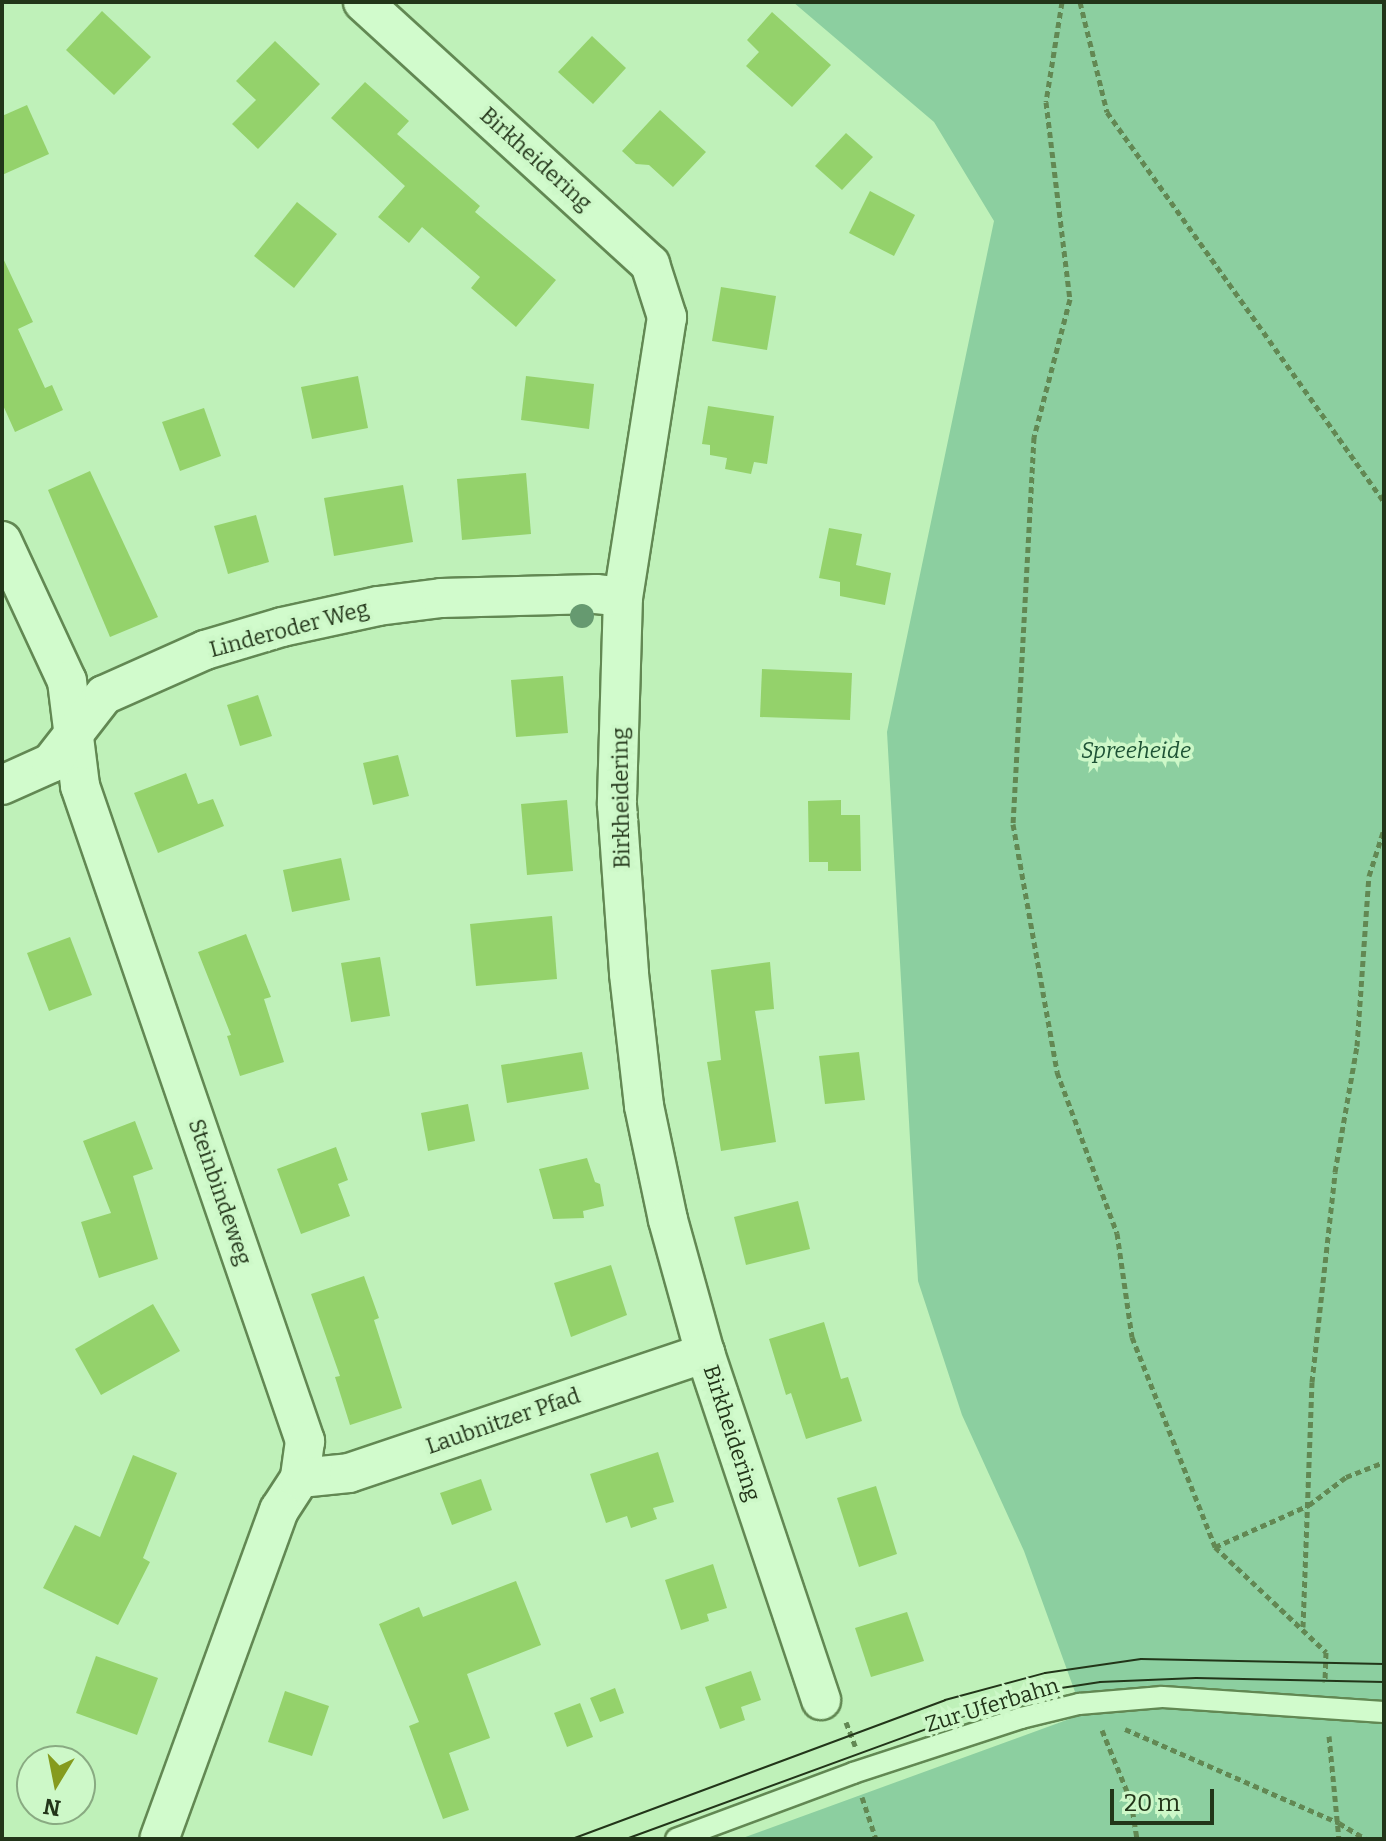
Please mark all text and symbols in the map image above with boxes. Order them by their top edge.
street label: Birkheidering [475,102,597,216]
street label: Linderoder Weg [207,595,371,663]
street label: Birkheidering [607,727,635,869]
park label: Spreeheide [1081,738,1191,764]
street label: Steinbindeweg [183,1116,257,1268]
street label: Birkheidering [698,1362,766,1504]
street label: Laubnitzer Pfad [423,1382,583,1460]
street label: Zur Uferbahn [922,1672,1062,1738]
north arrow [16,1745,96,1825]
scale bar [1114,1773,1218,1823]
text: 20 m [1124,1789,1180,1817]
text: N [41,1792,63,1822]

